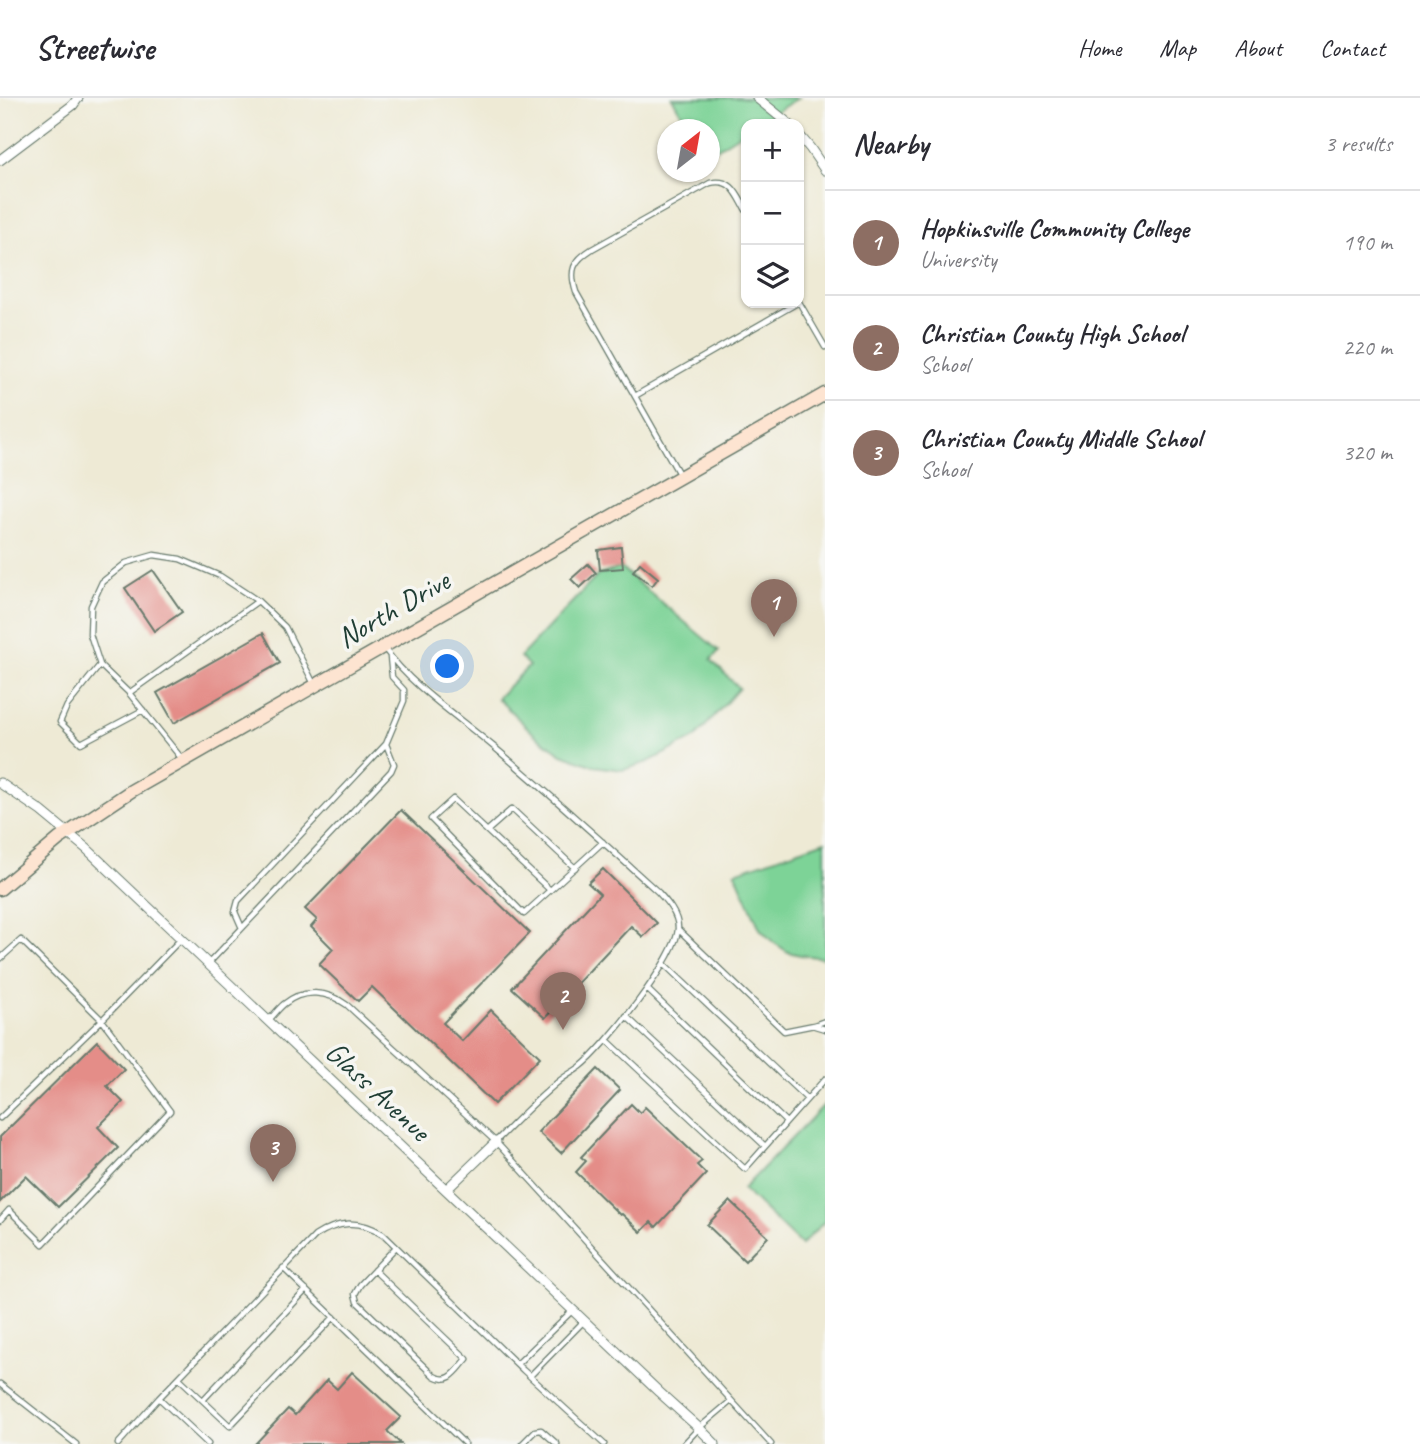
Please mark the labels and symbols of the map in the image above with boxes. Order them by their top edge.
north arrow [657,119,720,182]
street label: North Drive [330,560,458,656]
pin: 1 [751,579,797,637]
your location [430,649,464,683]
pin: 2 [540,972,586,1030]
street label: Glass Avenue [318,1033,440,1151]
pin: 3 [250,1124,296,1182]

